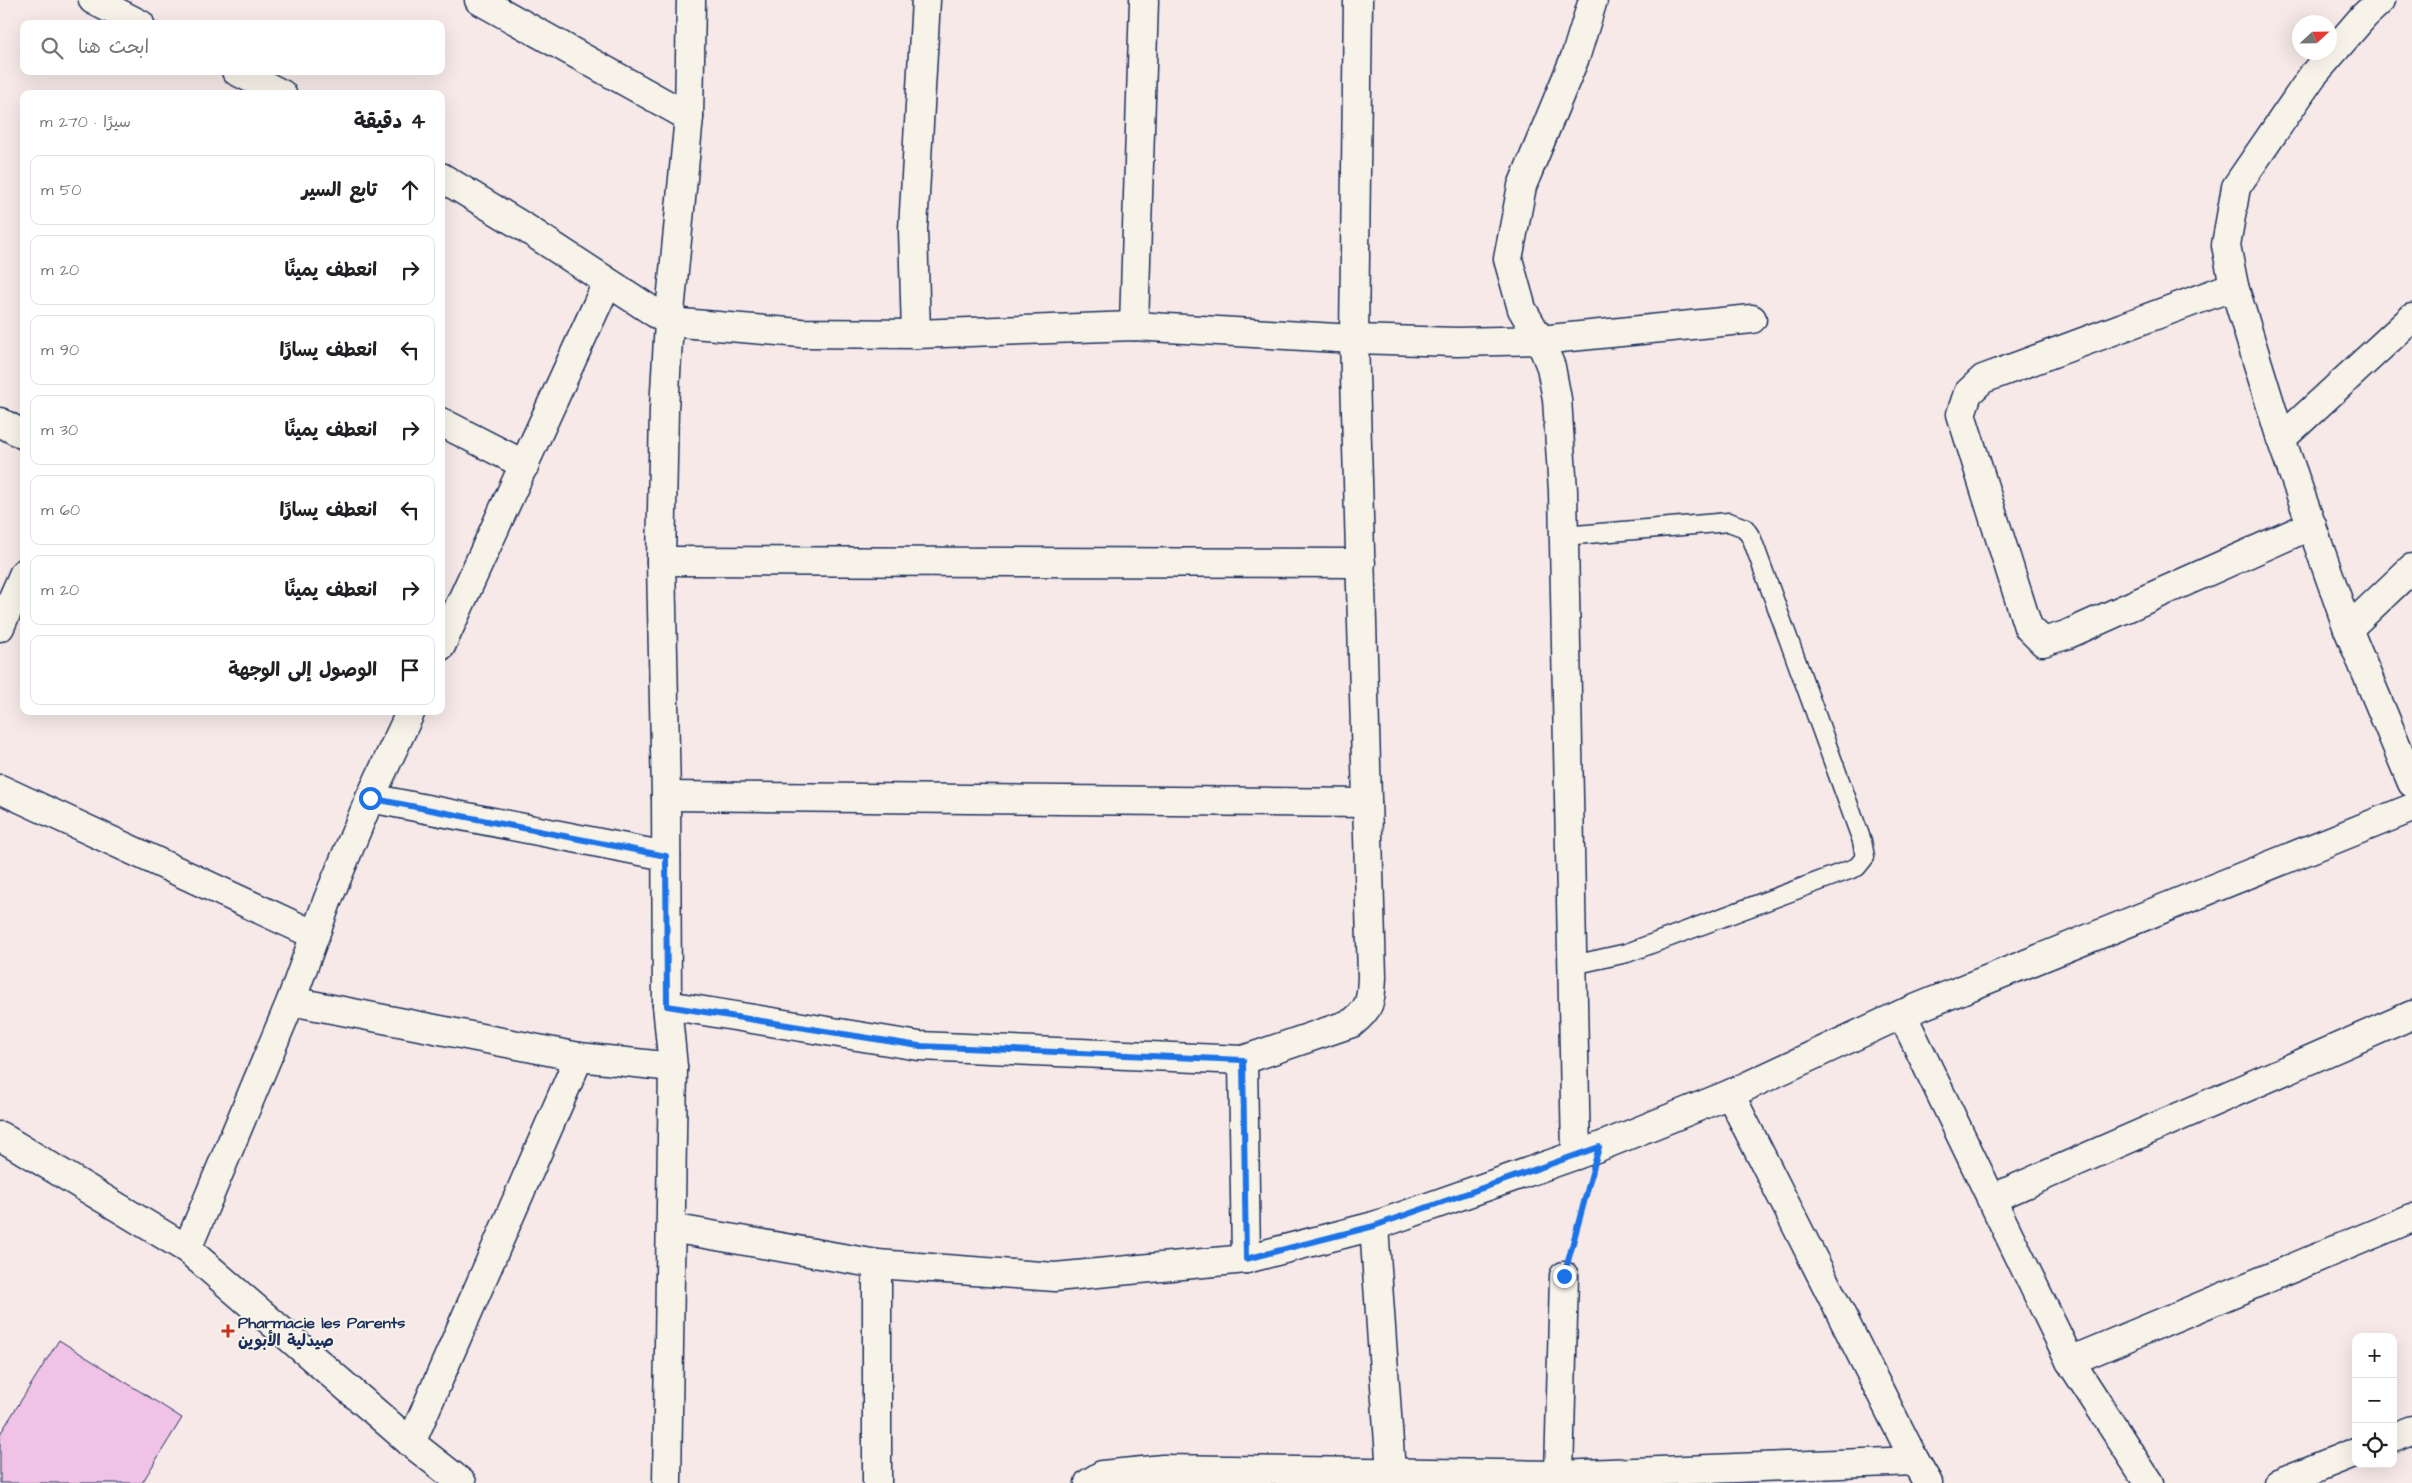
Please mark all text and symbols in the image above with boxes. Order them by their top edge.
north arrow [2292,15,2337,60]
search box [20,20,445,75]
icon: search [38,34,66,62]
text: ابحث هنا [78,34,149,61]
text: 4 دقيقة [354,107,425,136]
text: سيرًا · 270 m [40,111,131,133]
icon: ahead [396,176,424,204]
text: تابع السير [302,177,377,204]
text: 50 m [41,179,81,201]
icon: right [396,256,424,284]
text: انعطف يمينًا [285,257,377,284]
text: 20 m [41,259,79,281]
icon: left [396,336,424,364]
text: انعطف يسارًا [280,337,377,364]
text: 90 m [41,339,79,361]
icon: right [396,416,424,444]
text: انعطف يمينًا [285,417,377,444]
text: 30 m [41,419,78,441]
icon: left [396,496,424,524]
text: انعطف يسارًا [280,497,377,524]
text: 60 m [41,499,80,521]
icon: right [396,576,424,604]
text: انعطف يمينًا [285,577,377,604]
text: 20 m [41,579,79,601]
icon: arrive [396,656,424,684]
text: الوصول إلى الوجهة [228,657,377,684]
route start [359,787,382,810]
route end [1553,1265,1576,1288]
place label: Pharmacie les Parents صيدلية الأبوين [238,1312,405,1352]
marker: Pharmacie les Parents صيدلية الأبوين [222,1325,234,1337]
map controls [2352,1333,2397,1468]
button: + [2352,1333,2397,1378]
button: − [2352,1378,2397,1423]
button: locate [2352,1423,2397,1468]

